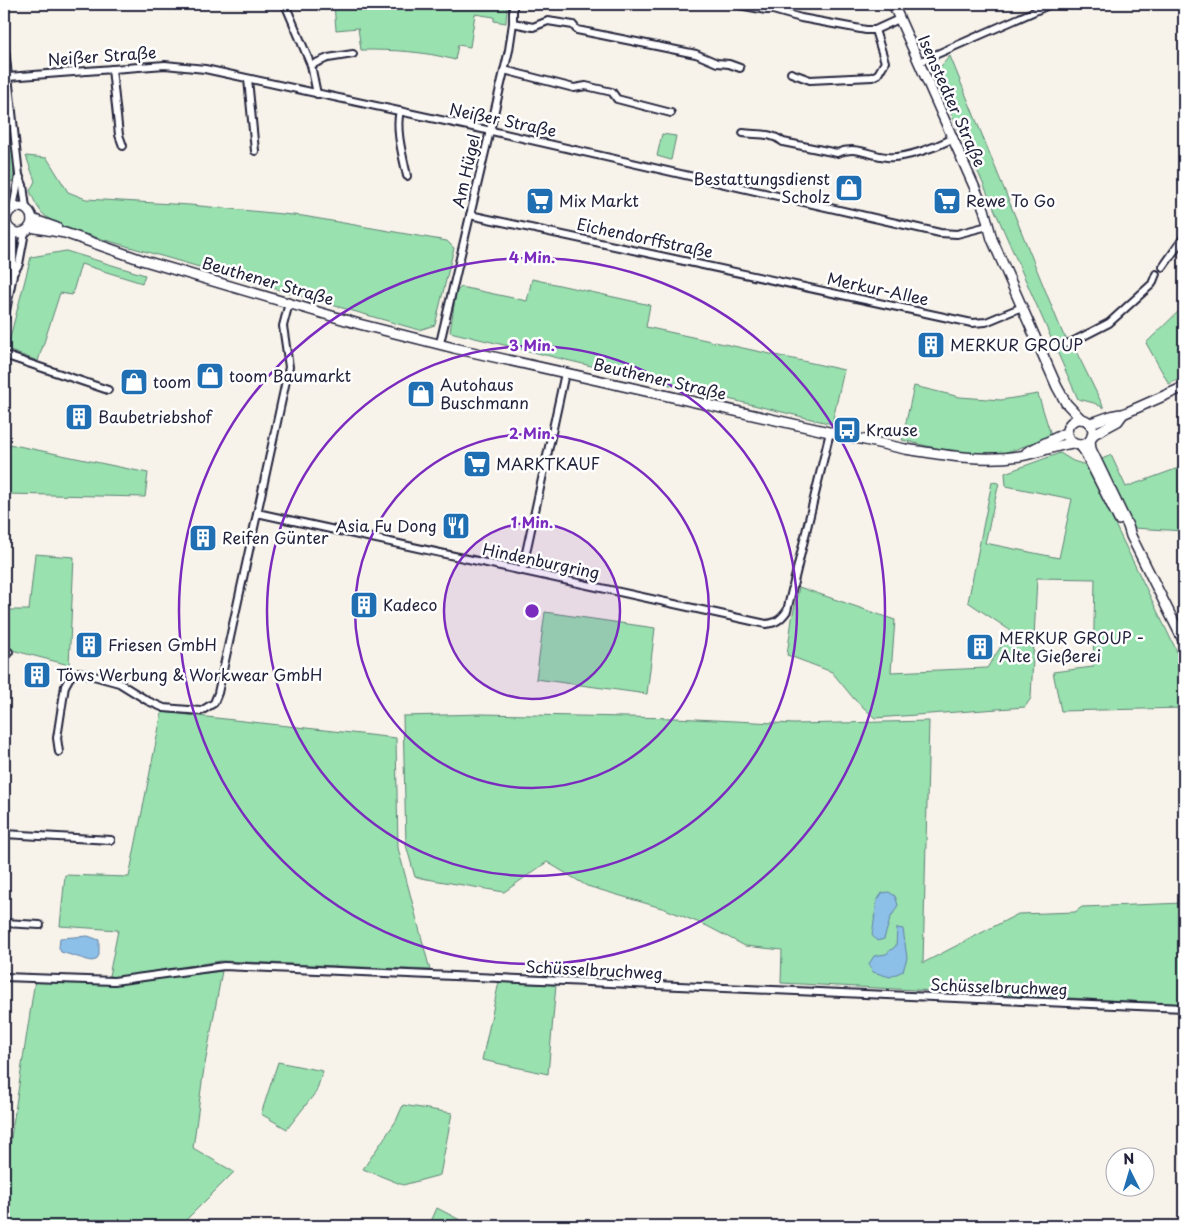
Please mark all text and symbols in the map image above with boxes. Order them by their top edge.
street label: Isenstedter Straße [913,31,993,171]
street label: Neißer Straße [47,39,157,71]
street label: Neißer Straße [448,96,559,142]
street label: Am Hügel [445,131,485,210]
place label: Bestattungsdienst Scholz [693,166,830,208]
shop icon: Bestattungsdienst Scholz [834,173,864,203]
supermarket icon: Mix Markt [525,186,555,216]
supermarket icon: Rewe To Go [932,186,962,216]
place label: Mix Markt [559,188,639,212]
place label: Rewe To Go [966,188,1055,212]
street label: Eichendorffstraße [575,211,716,263]
text: 4 Min. [509,245,555,268]
street label: Beuthener Straße [200,250,337,310]
street label: Merkur-Allee [825,266,932,311]
building icon: MERKUR GROUP [916,330,946,360]
place label: MERKUR GROUP [950,332,1083,356]
text: 3 Min. [509,333,555,356]
street label: Beuthener Straße [591,351,729,405]
shop icon: toom Baumarkt [195,361,225,391]
place label: toom Baumarkt [229,363,351,387]
shop icon: toom [119,367,149,397]
place label: toom [153,369,191,393]
place label: Autohaus Buschmann [440,372,529,414]
shop icon: Autohaus Buschmann [406,379,436,409]
building icon: Baubetriebshof [64,402,94,432]
place label: Baubetriebshof [98,404,214,428]
bus stop icon: Krause [832,415,862,445]
place label: Krause [866,417,918,441]
text: 2 Min. [509,421,555,444]
supermarket icon: MARKTKAUF [462,449,492,479]
place label: MARKTKAUF [496,451,600,475]
text: 1 Min. [511,510,553,533]
restaurant icon: Asia Fu Dong [441,511,471,541]
place label: Asia Fu Dong [336,513,437,537]
building icon: Reifen Günter [188,523,218,553]
place label: Reifen Günter [222,525,329,549]
street label: Hindenburgring [481,536,602,584]
building icon: Kadeco [349,590,379,620]
place label: Kadeco [383,592,437,616]
centre of rings [523,602,541,620]
place label: MERKUR GROUP - Alte Gießerei [999,625,1144,667]
building icon: Friesen GmbH [74,630,104,660]
place label: Friesen GmbH [108,632,217,656]
building icon: MERKUR GROUP - Alte Gießerei [965,632,995,662]
building icon: Töws Werbung & Workwear GmbH [22,660,52,690]
place label: Töws Werbung & Workwear GmbH [56,662,322,686]
street label: Schüsselbruchweg [525,953,663,985]
street label: Schüsselbruchweg [930,972,1068,1000]
north arrow [1106,1148,1156,1198]
text: N [1122,1148,1135,1169]

